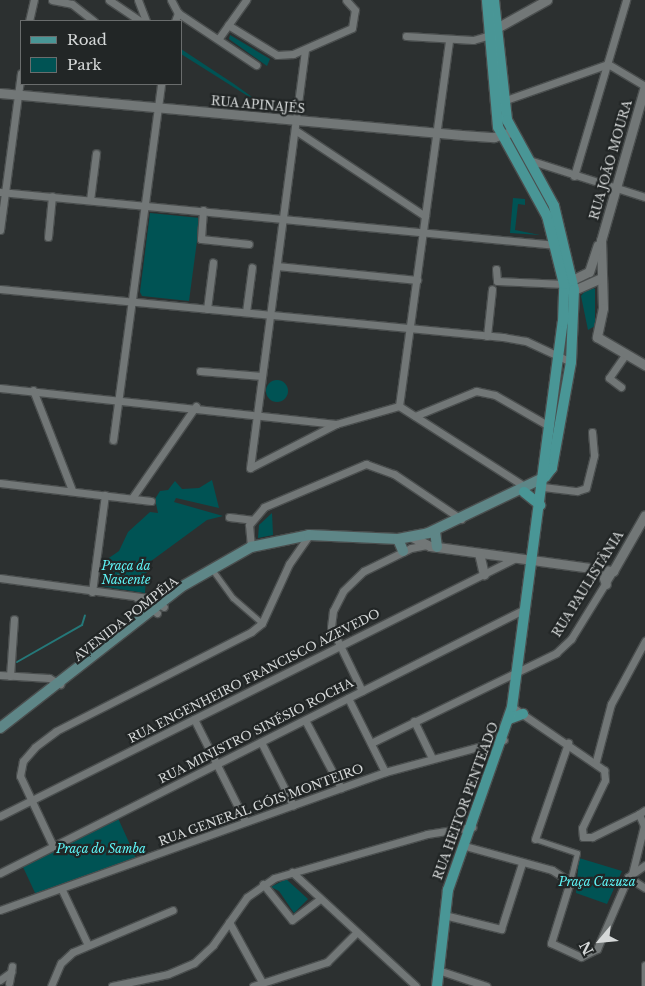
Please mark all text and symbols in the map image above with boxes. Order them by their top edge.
legend [20,20,182,85]
text: Road [67,30,107,49]
text: Park [67,55,102,74]
street label: RUA APINAJÉS [210,94,306,116]
street label: RUA JOÃO MOURA [587,98,635,222]
street label: RUA PAULISTÂNIA [549,528,627,640]
park label: Praça da Nascente [101,559,151,587]
street label: AVENIDA POMPÉIA [71,574,181,664]
street label: RUA ENGENHEIRO FRANCISCO AZEVEDO [125,606,383,746]
street label: RUA MINISTRO SINÉSIO ROCHA [156,675,356,787]
street label: RUA HEITOR PENTEADO [431,720,501,882]
street label: RUA GENERAL GÓIS MONTEIRO [156,761,366,849]
park label: Praça do Samba [56,842,146,856]
park label: Praça Cazuza [558,875,636,889]
north arrow [575,916,625,966]
text: N [576,938,598,958]

